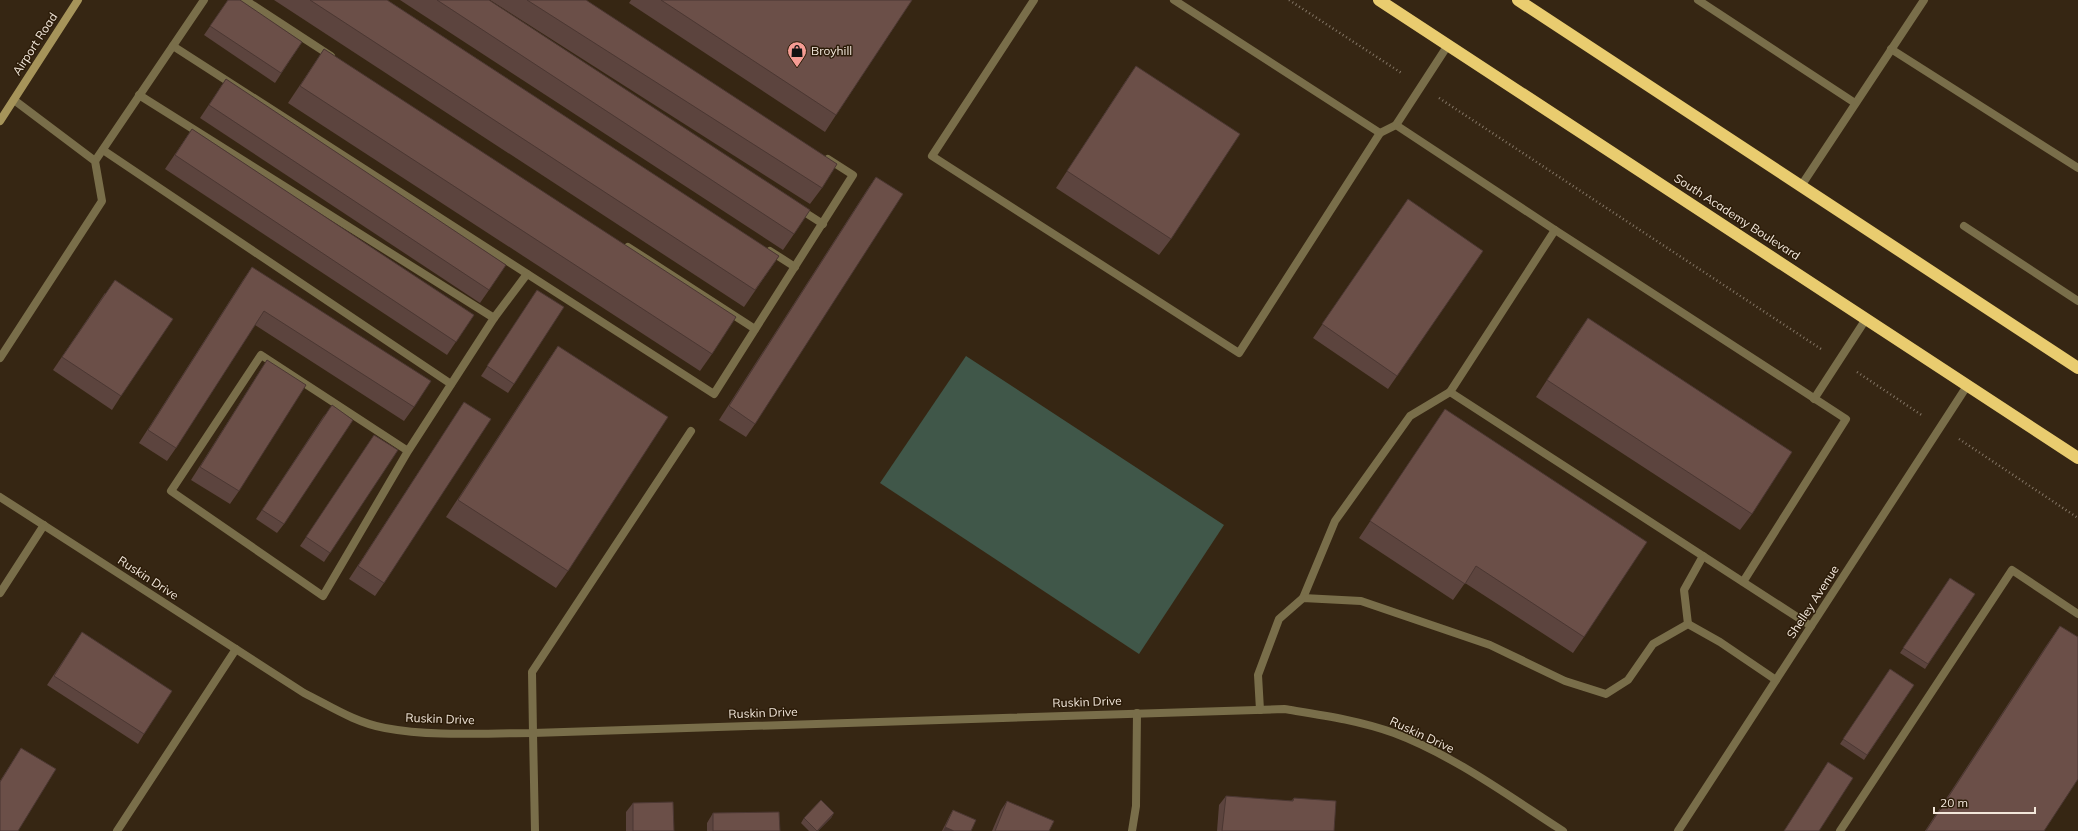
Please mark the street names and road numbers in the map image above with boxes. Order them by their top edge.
street label: Airport Road [9,10,60,78]
street label: South Academy Boulevard [1671,170,1803,263]
street label: Ruskin Drive [115,552,181,603]
street label: Shelley Avenue [1783,562,1842,641]
street label: Ruskin Drive [1052,693,1122,710]
street label: Ruskin Drive [728,704,798,721]
street label: Ruskin Drive [405,710,475,727]
street label: Ruskin Drive [1388,713,1457,756]

